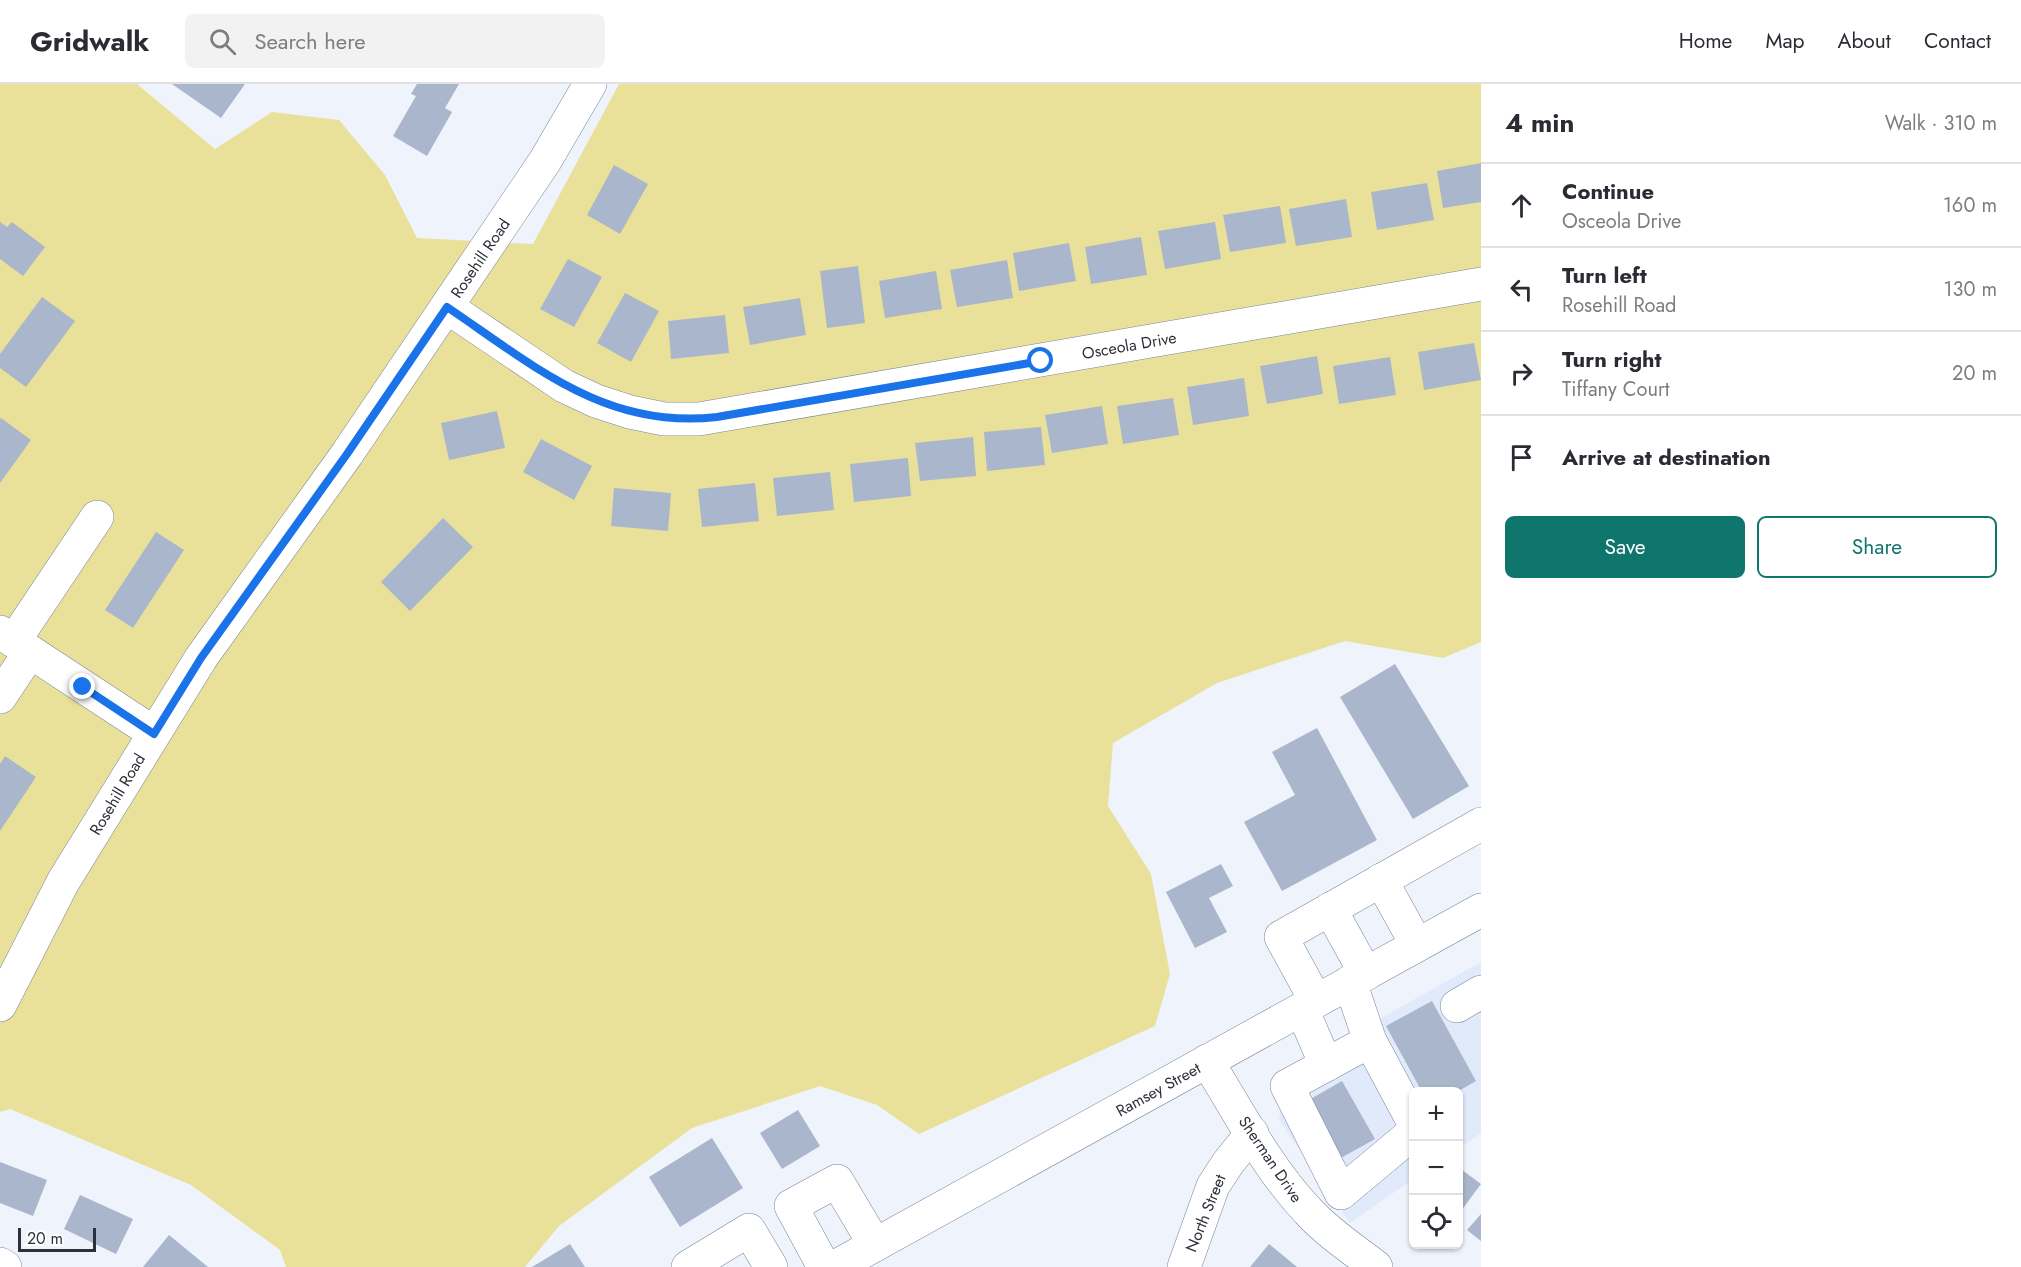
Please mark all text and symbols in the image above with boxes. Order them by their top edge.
search box [185,14,605,68]
text: Gridwalk [30,21,149,62]
icon: search [206,25,239,58]
text: Search here [254,25,366,57]
text: Home [1679,26,1732,56]
text: Map [1765,26,1805,56]
text: About [1838,26,1891,56]
text: Contact [1924,26,1991,56]
text: 4 min [1505,104,1574,142]
text: Walk · 310 m [1885,109,1997,138]
text: Continue [1562,175,1654,207]
icon: ahead [1505,189,1538,222]
text: 160 m [1943,191,1997,220]
text: Osceola Drive [1562,207,1681,236]
street label: Rosehill Road [445,214,516,303]
text: Turn left [1562,259,1647,291]
icon: left [1505,273,1538,306]
text: 130 m [1943,275,1997,304]
text: Rosehill Road [1562,291,1677,320]
street label: Osceola Drive [1080,326,1178,365]
text: Turn right [1562,343,1662,375]
route start [1027,347,1053,373]
icon: right [1505,357,1538,390]
text: 20 m [1952,359,1997,388]
text: Tiffany Court [1562,375,1670,404]
icon: arrive [1505,441,1538,474]
text: Arrive at destination [1562,441,1771,473]
button: Save [1505,516,1745,578]
button: Share [1757,516,1997,578]
route end [69,673,95,699]
street label: Rosehill Road [84,749,151,839]
street label: Ramsey Street [1112,1057,1205,1122]
map controls [1409,1087,1463,1249]
button: + [1409,1087,1463,1141]
street label: Sherman Drive [1233,1111,1308,1207]
button: − [1409,1141,1463,1195]
street label: North Street [1179,1171,1232,1255]
button: locate [1409,1195,1463,1249]
scale bar [18,1225,96,1252]
text: 20 m [27,1227,63,1250]

